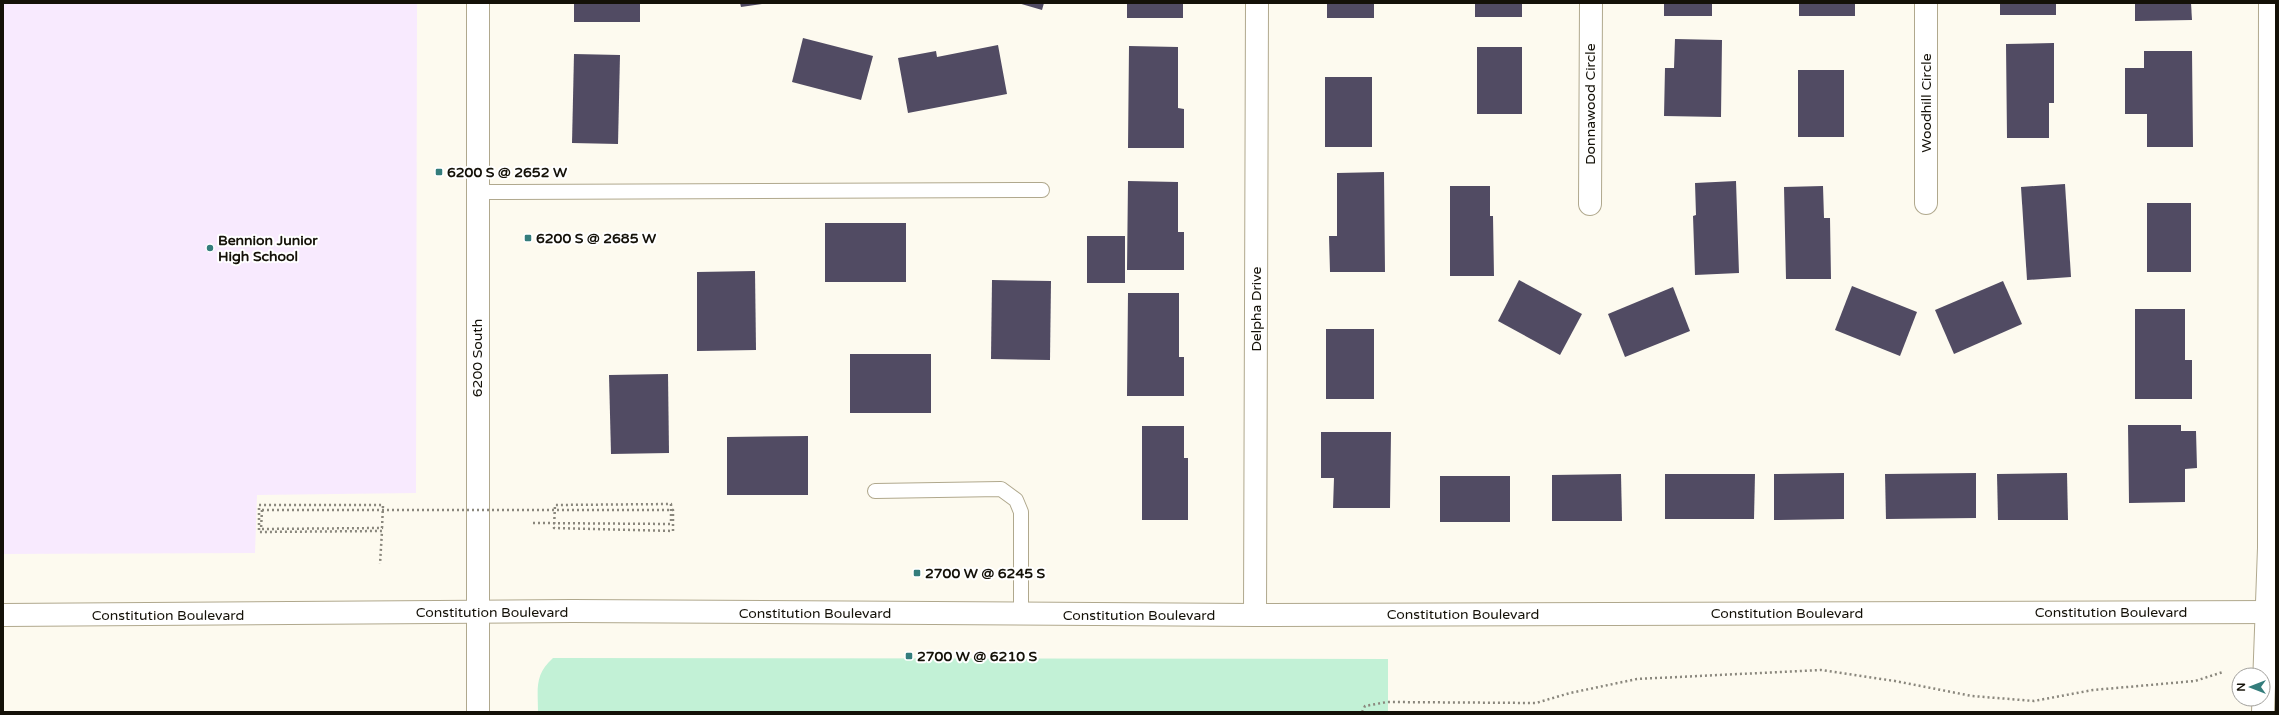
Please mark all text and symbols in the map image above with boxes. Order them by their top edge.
street label: Donnawood Circle [1582,43,1599,165]
street label: Woodhill Circle [1918,53,1935,153]
place label: 6200 S @ 2652 W [447,164,568,181]
marker: 6200 S @ 2652 W [434,167,444,177]
place label: 6200 S @ 2685 W [536,230,657,247]
place label: Bennion Junior High School [218,232,318,265]
marker: 6200 S @ 2685 W [523,233,533,243]
marker: Bennion Junior High School [205,243,215,253]
street label: Delpha Drive [1248,266,1265,352]
street label: 6200 South [469,319,486,397]
place label: 2700 W @ 6245 S [925,565,1046,582]
marker: 2700 W @ 6245 S [912,568,922,578]
street label: Constitution Boulevard [416,604,568,621]
street label: Constitution Boulevard [2035,604,2187,621]
street label: Constitution Boulevard [739,605,891,622]
street label: Constitution Boulevard [1711,605,1863,622]
street label: Constitution Boulevard [1387,606,1539,623]
street label: Constitution Boulevard [92,607,244,624]
street label: Constitution Boulevard [1063,607,1215,624]
place label: 2700 W @ 6210 S [917,648,1038,665]
marker: 2700 W @ 6210 S [904,651,914,661]
north arrow [2231,667,2271,707]
text: N [2235,683,2248,691]

